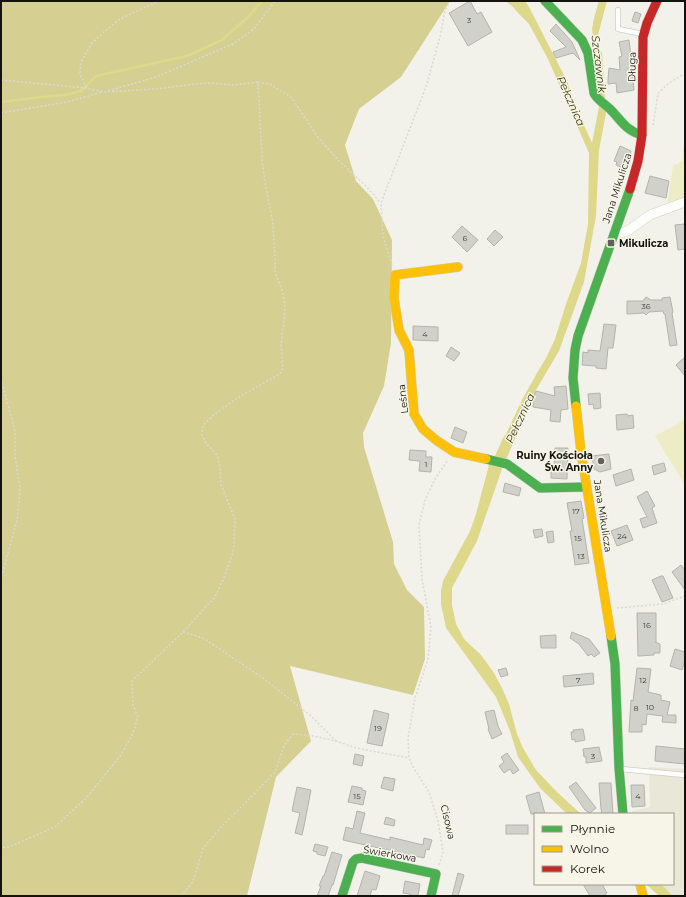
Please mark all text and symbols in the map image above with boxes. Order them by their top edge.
house number: 3 [467,15,472,25]
water label: Szczawnik [589,34,610,94]
street label: Długa [625,52,639,82]
water label: Pełcznica [554,74,588,128]
street label: Jana Mikulicza [599,151,634,226]
house number: 6 [463,233,468,243]
place label: Mikulicza [619,237,668,250]
marker: Mikulicza [606,238,616,248]
house number: 36 [641,301,651,311]
house number: 4 [422,329,428,339]
street label: Leśna [395,384,411,414]
water label: Pełcznica [502,391,538,445]
place label: Ruiny Kościoła Św. Anny [516,449,594,474]
marker: Ruiny Kościoła Św. Anny [596,456,606,466]
house number: 1 [425,459,427,469]
street label: Jana Mikulicza [591,478,615,553]
house number: 17 [572,506,580,516]
house number: 24 [617,531,628,541]
house number: 15 [574,533,582,543]
house number: 13 [577,551,585,561]
house number: 16 [643,620,651,630]
house number: 7 [576,675,581,685]
house number: 12 [639,675,647,685]
house number: 10 [646,702,654,712]
house number: 8 [633,703,639,713]
house number: 19 [374,723,382,733]
house number: 3 [591,751,596,761]
house number: 15 [353,791,361,801]
house number: 4 [635,791,641,801]
street label: Cisowa [438,803,458,841]
legend [534,813,674,885]
text: Płynnie [570,821,615,836]
text: Wolno [570,841,609,856]
street label: Świerkowa [362,843,418,865]
text: Korek [570,861,606,876]

